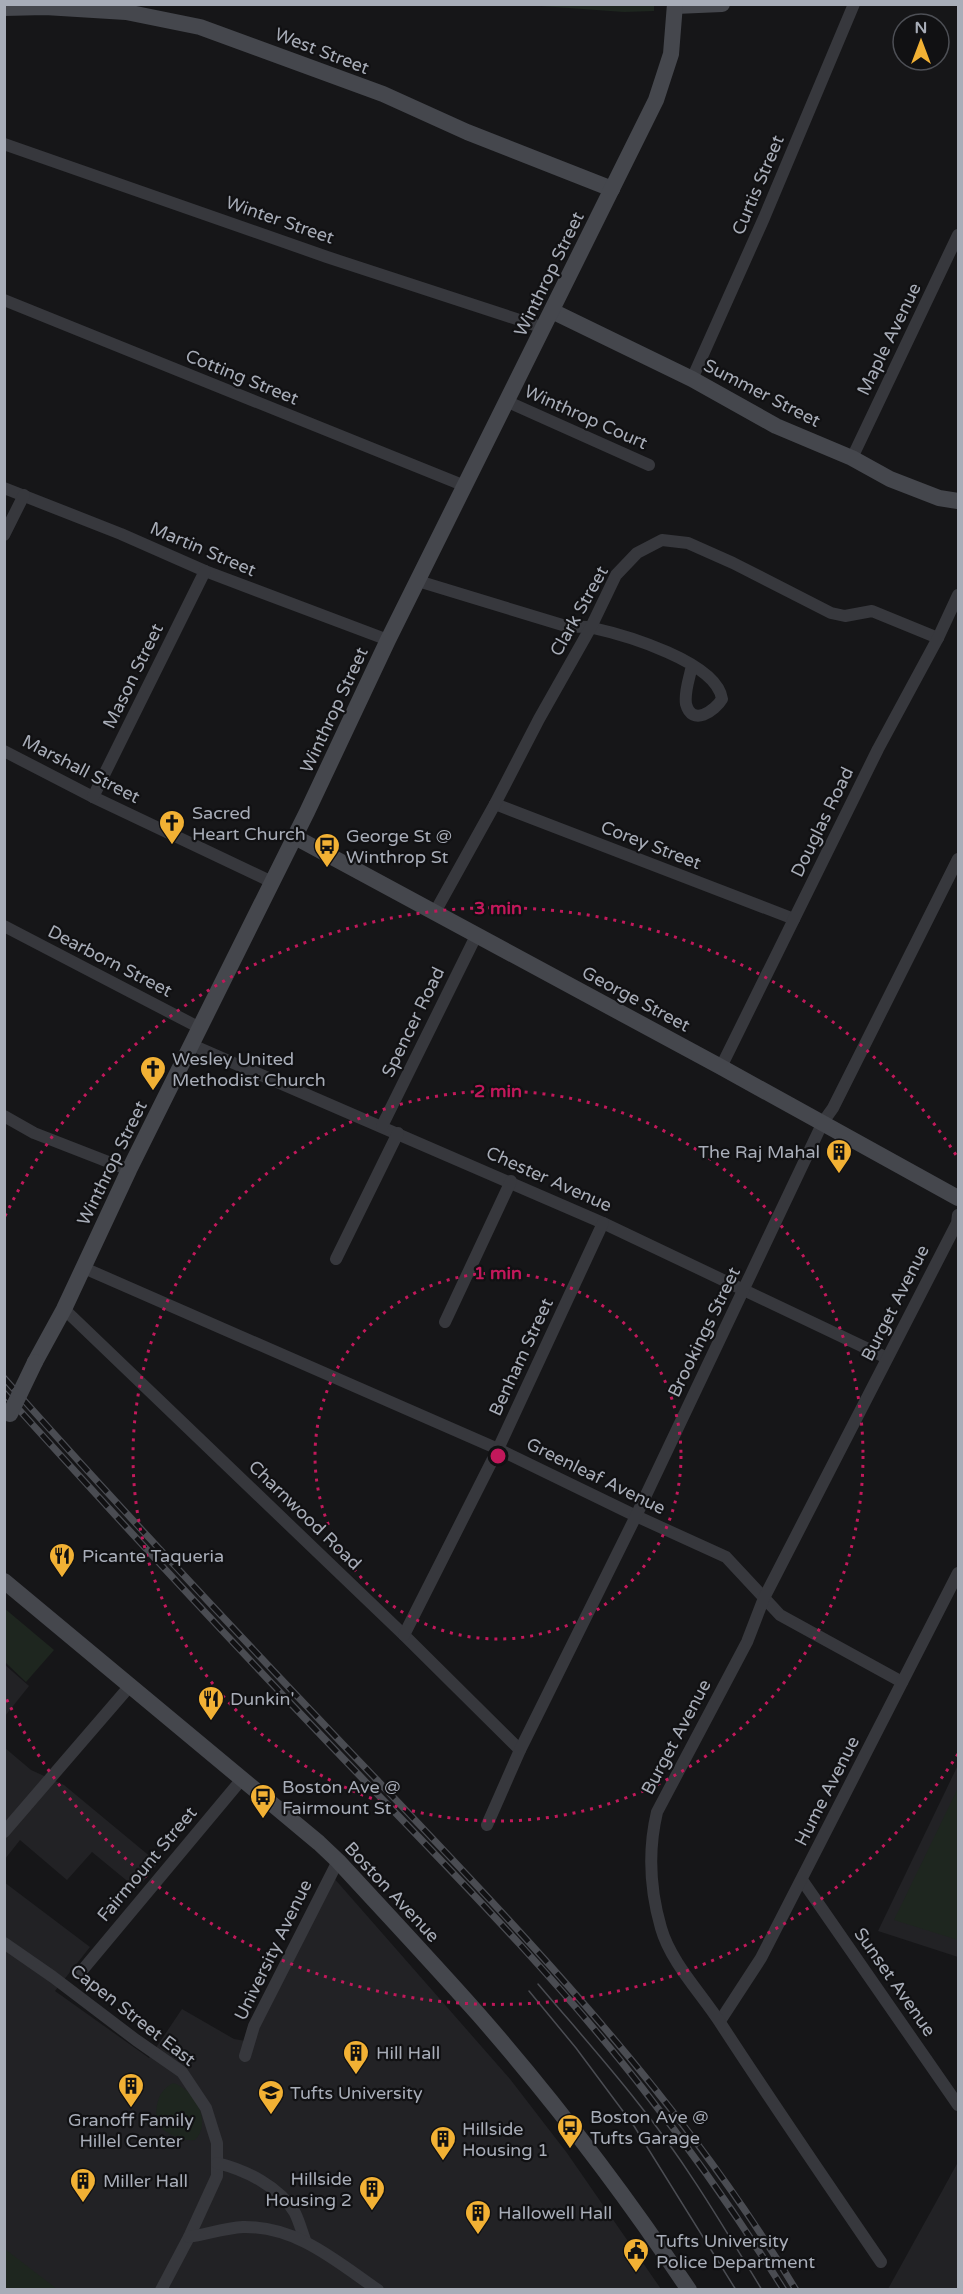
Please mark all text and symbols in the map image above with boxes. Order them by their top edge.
north arrow [891,12,951,72]
text: N [915,18,927,38]
street label: West Street [272,23,372,79]
street label: Curtis Street [727,132,789,238]
street label: Winter Street [223,191,337,249]
street label: Winthrop Street [509,208,589,340]
street label: Maple Avenue [852,279,926,399]
street label: Cotting Street [182,344,302,410]
street label: Summer Street [700,354,824,432]
street label: Winthrop Court [521,380,651,454]
street label: Martin Street [147,517,259,581]
street label: Clark Street [545,562,613,660]
street label: Mason Street [98,620,168,732]
street label: Winthrop Street [295,644,373,776]
street label: Marshall Street [18,730,144,808]
street label: Douglas Road [786,763,858,881]
place label: Sacred Heart Church [192,802,306,845]
church icon: Sacred Heart Church [157,808,187,846]
street label: Corey Street [598,816,704,874]
place label: George St @ Winthrop St [346,825,452,868]
bus stop icon: George St @ Winthrop St [312,831,342,869]
text: 3 min [474,897,522,919]
street label: Dearborn Street [44,920,176,1002]
street label: George Street [578,961,694,1037]
street label: Spencer Road [377,963,449,1081]
place label: Wesley United Methodist Church [172,1048,326,1091]
church icon: Wesley United Methodist Church [138,1054,168,1092]
text: 2 min [474,1080,522,1102]
street label: Winthrop Street [72,1097,152,1229]
building icon: The Raj Mahal [824,1137,854,1175]
street label: Chester Avenue [483,1141,615,1217]
place label: The Raj Mahal [698,1141,820,1163]
street label: Burget Avenue [856,1241,934,1365]
text: 1 min [474,1262,522,1284]
street label: Brookings Street [663,1263,745,1401]
street label: Benham Street [484,1295,558,1419]
street label: Greenleaf Avenue [523,1433,669,1519]
centre of rings [488,1446,508,1466]
street label: Charnwood Road [244,1455,366,1575]
restaurant icon: Picante Taqueria [47,1541,77,1579]
place label: Picante Taqueria [82,1545,224,1567]
street label: Burget Avenue [636,1676,716,1798]
restaurant icon: Dunkin' [196,1684,226,1722]
place label: Dunkin' [230,1688,295,1710]
street label: Hume Avenue [790,1732,864,1850]
place label: Boston Ave @ Fairmount St [282,1776,400,1819]
bus stop icon: Boston Ave @ Fairmount St [248,1782,278,1820]
street label: Fairmount Street [93,1802,202,1926]
street label: Boston Avenue [340,1837,444,1947]
street label: University Avenue [229,1876,317,2024]
street label: Sunset Avenue [849,1923,941,2041]
street label: Capen Street East [66,1959,200,2071]
building icon: Hill Hall [341,2038,371,2076]
place label: Hill Hall [376,2042,440,2064]
building icon: Granoff Family Hillel Center [116,2071,146,2109]
school or university icon: Tufts University [256,2078,286,2116]
place label: Tufts University [290,2082,423,2104]
place label: Boston Ave @ Tufts Garage [590,2106,708,2149]
place label: Granoff Family Hillel Center [68,2109,194,2152]
bus stop icon: Boston Ave @ Tufts Garage [555,2112,585,2150]
place label: Hillside Housing 1 [462,2118,549,2161]
building icon: Hillside Housing 1 [428,2124,458,2162]
building icon: Miller Hall [68,2166,98,2204]
place label: Hillside Housing 2 [265,2168,352,2211]
place label: Miller Hall [103,2170,188,2192]
building icon: Hillside Housing 2 [357,2174,387,2212]
building icon: Hallowell Hall [463,2198,493,2236]
place label: Hallowell Hall [498,2202,612,2224]
place label: Tufts University Police Department [656,2230,815,2273]
public building icon: Tufts University Police Department [621,2236,651,2274]

